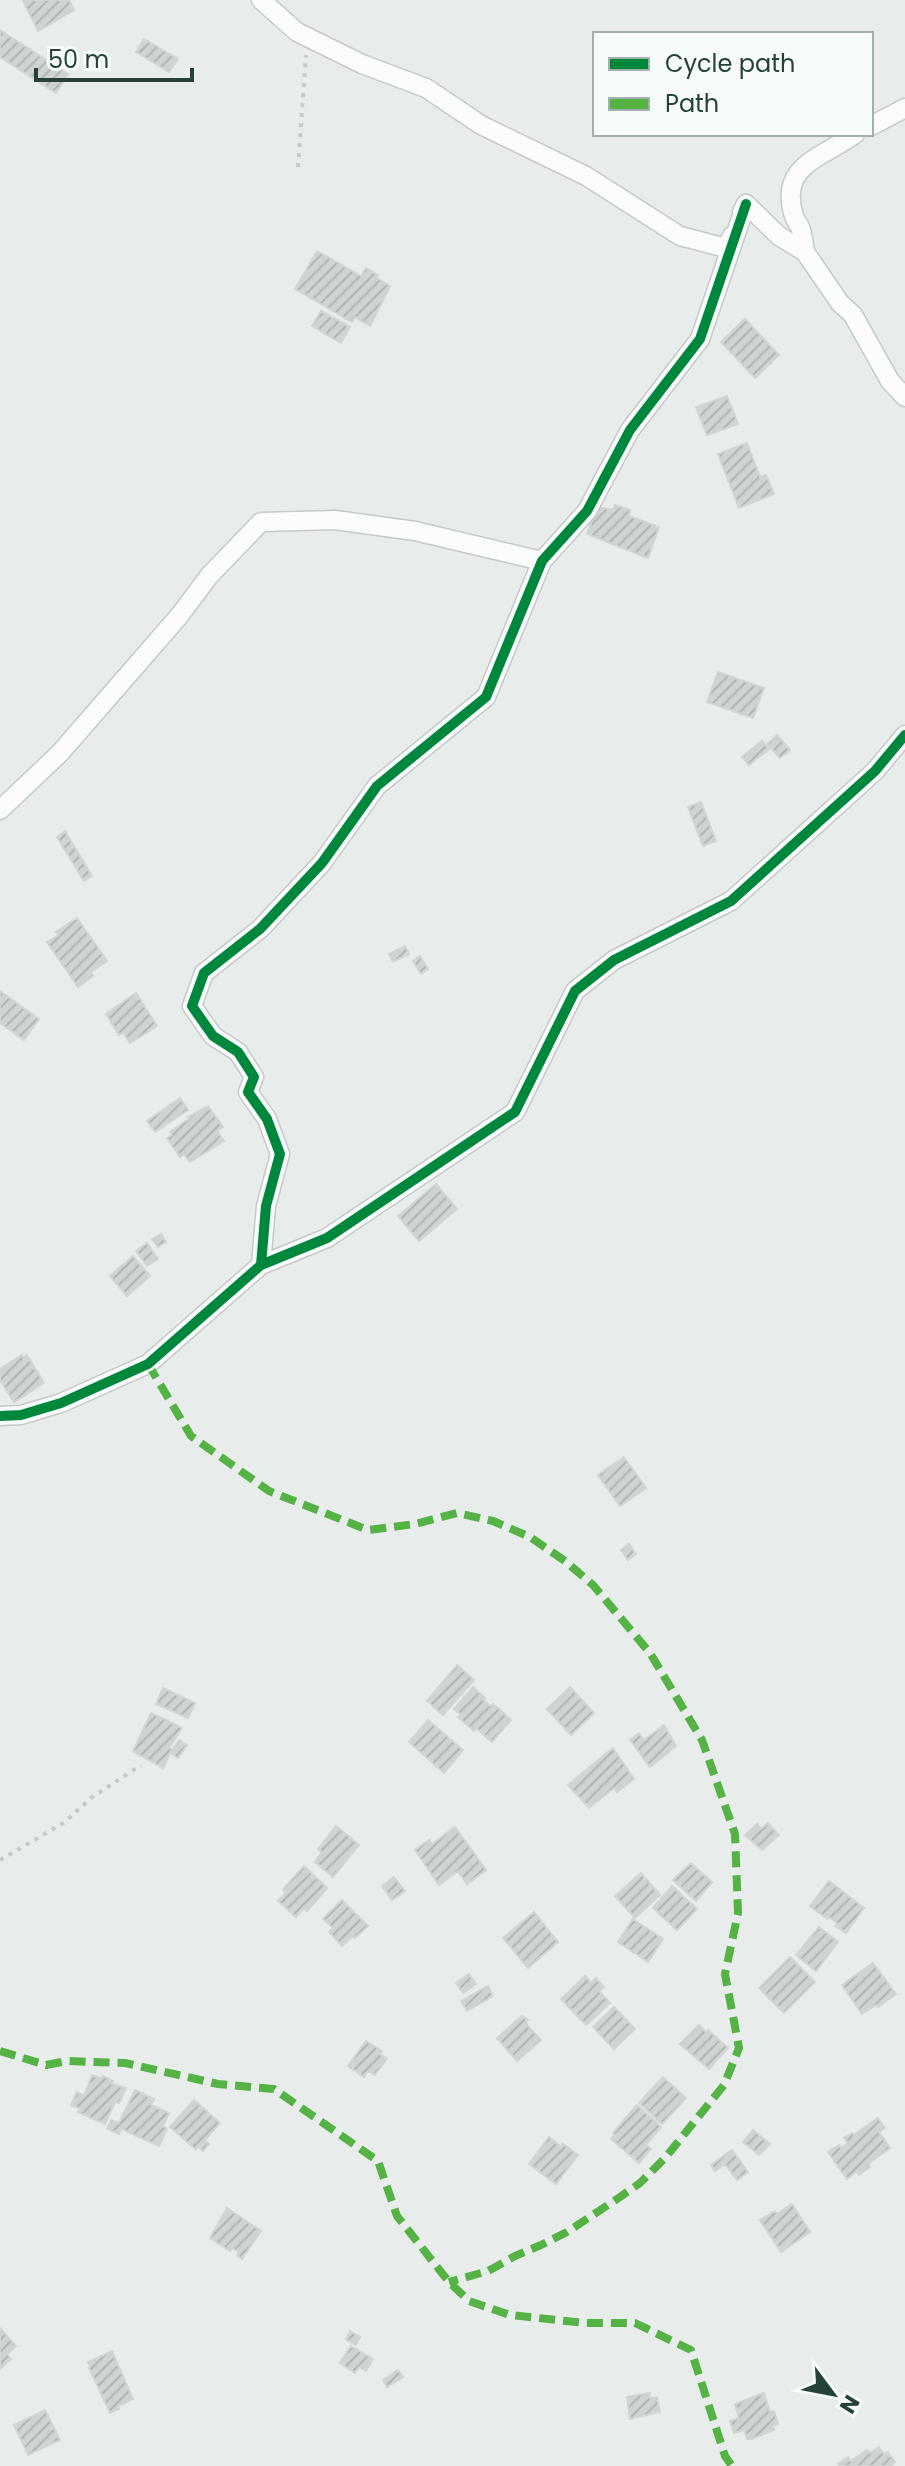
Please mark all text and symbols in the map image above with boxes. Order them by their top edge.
scale bar [36,32,192,82]
legend [593,32,873,136]
text: 50 m [48,43,109,76]
text: Cycle path [665,47,795,80]
text: Path [665,87,719,120]
north arrow [793,2354,873,2434]
text: N [832,2389,867,2420]

